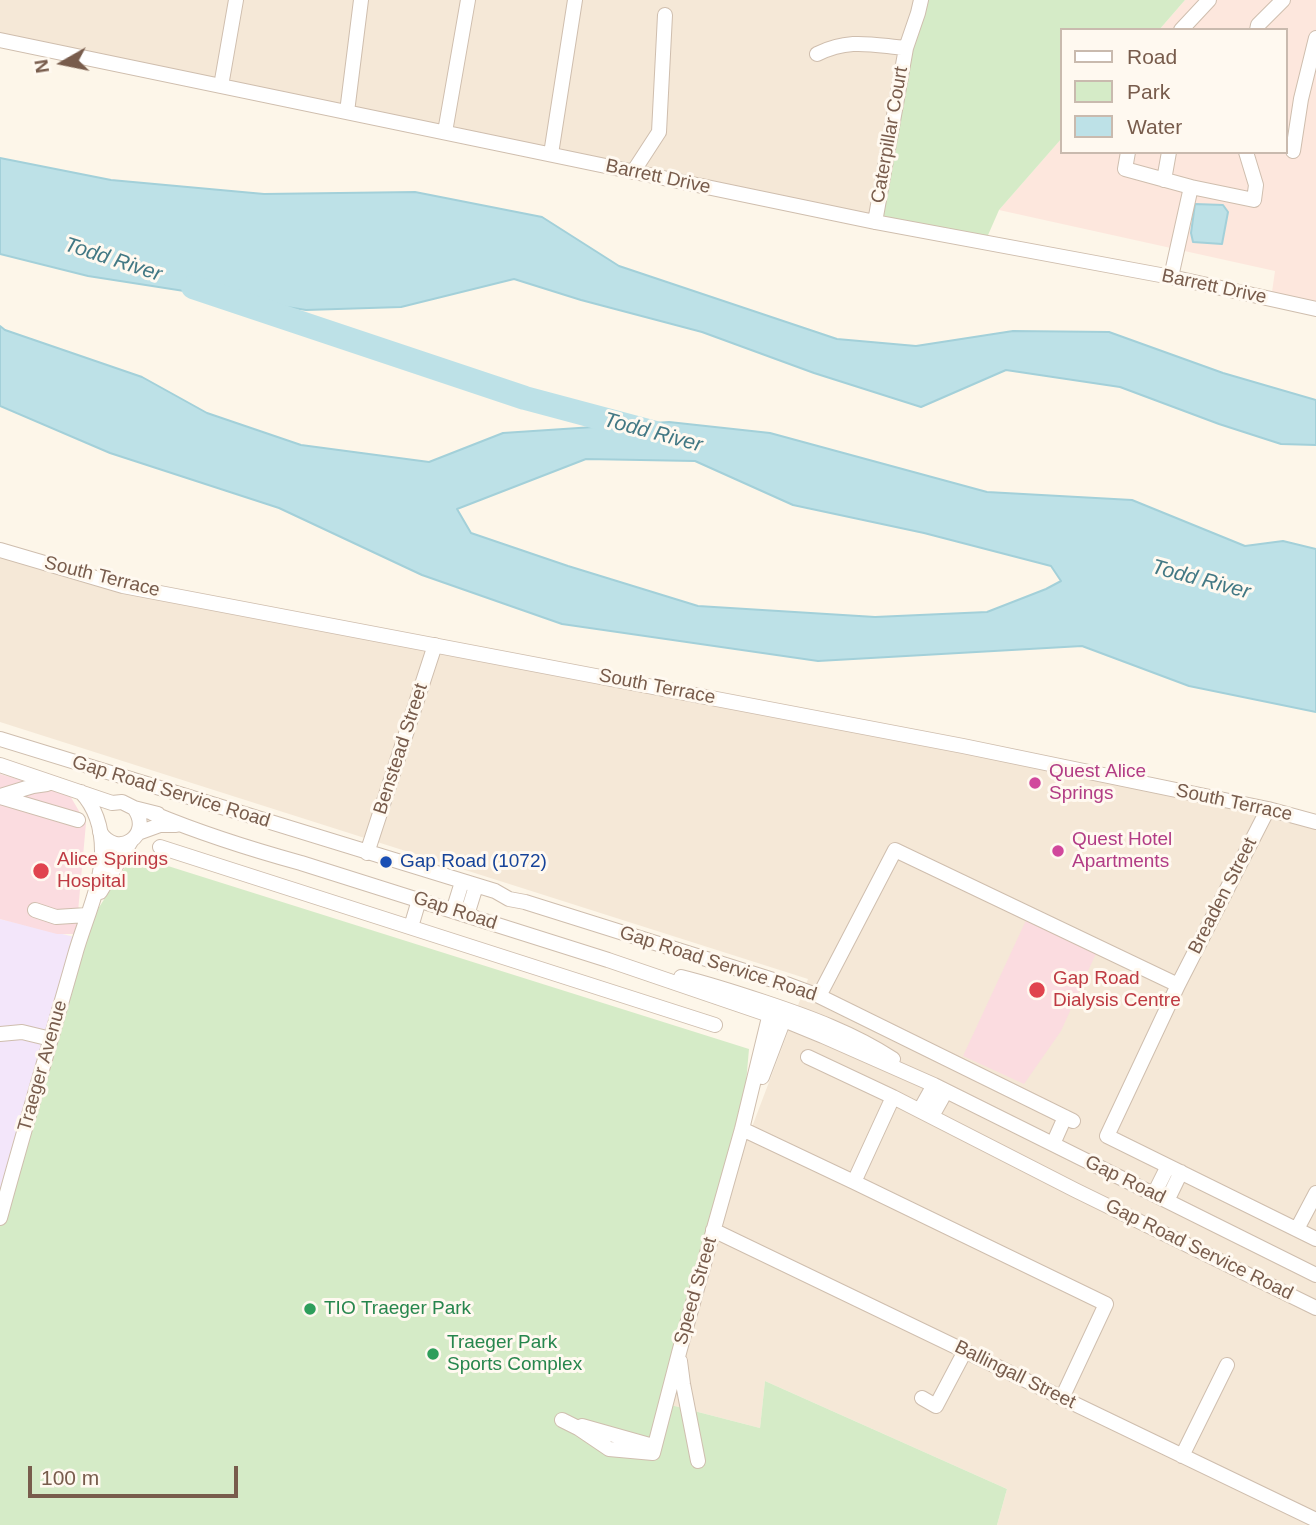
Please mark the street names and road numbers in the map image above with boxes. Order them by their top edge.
street label: Caterpillar Court [867,65,913,205]
street label: Barrett Drive [603,155,713,199]
street label: Barrett Drive [1159,265,1269,309]
street label: South Terrace [42,552,162,602]
street label: South Terrace [597,665,717,709]
street label: Benstead Street [369,681,433,817]
street label: Gap Road Service Road [69,751,273,833]
street label: South Terrace [1174,780,1294,826]
street label: Breaden Street [1184,834,1262,958]
street label: Gap Road [410,887,500,935]
street label: Gap Road Service Road [617,921,819,1007]
street label: Traeger Avenue [13,998,73,1134]
street label: Gap Road [1081,1151,1169,1209]
street label: Gap Road Service Road [1101,1195,1297,1305]
street label: Speed Street [670,1235,722,1347]
street label: Ballingall Street [951,1336,1079,1414]

